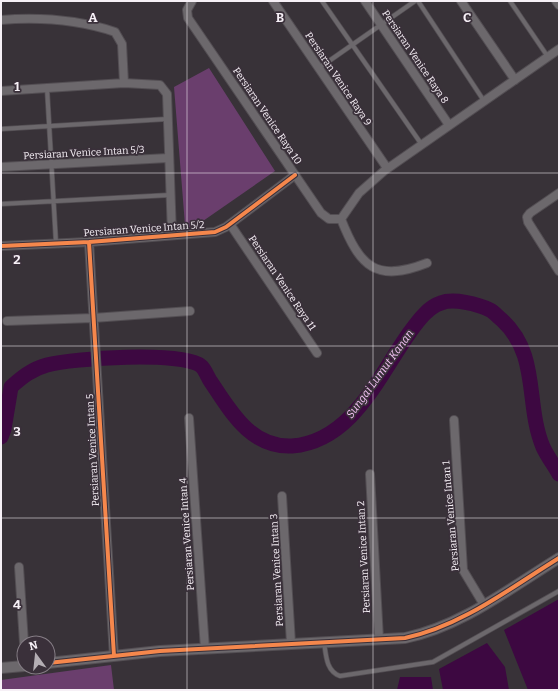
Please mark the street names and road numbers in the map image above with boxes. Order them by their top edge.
street label: Persiaran Venice Raya 8 [379,8,451,106]
street label: Persiaran Venice Raya 9 [302,30,374,128]
street label: Persiaran Venice Raya 10 [230,65,304,167]
street label: Persiaran Venice Intan 5/3 [23,144,145,162]
street label: Persiaran Venice Intan 5/2 [83,219,205,239]
street label: Persiaran Venice Raya 11 [246,233,318,333]
street label: Persiaran Venice Intan 5 [84,394,102,506]
street label: Persiaran Venice Intan 1 [440,460,462,572]
street label: Persiaran Venice Intan 4 [177,477,197,591]
street label: Persiaran Venice Intan 2 [355,500,373,614]
street label: Persiaran Venice Intan 3 [268,513,286,627]

